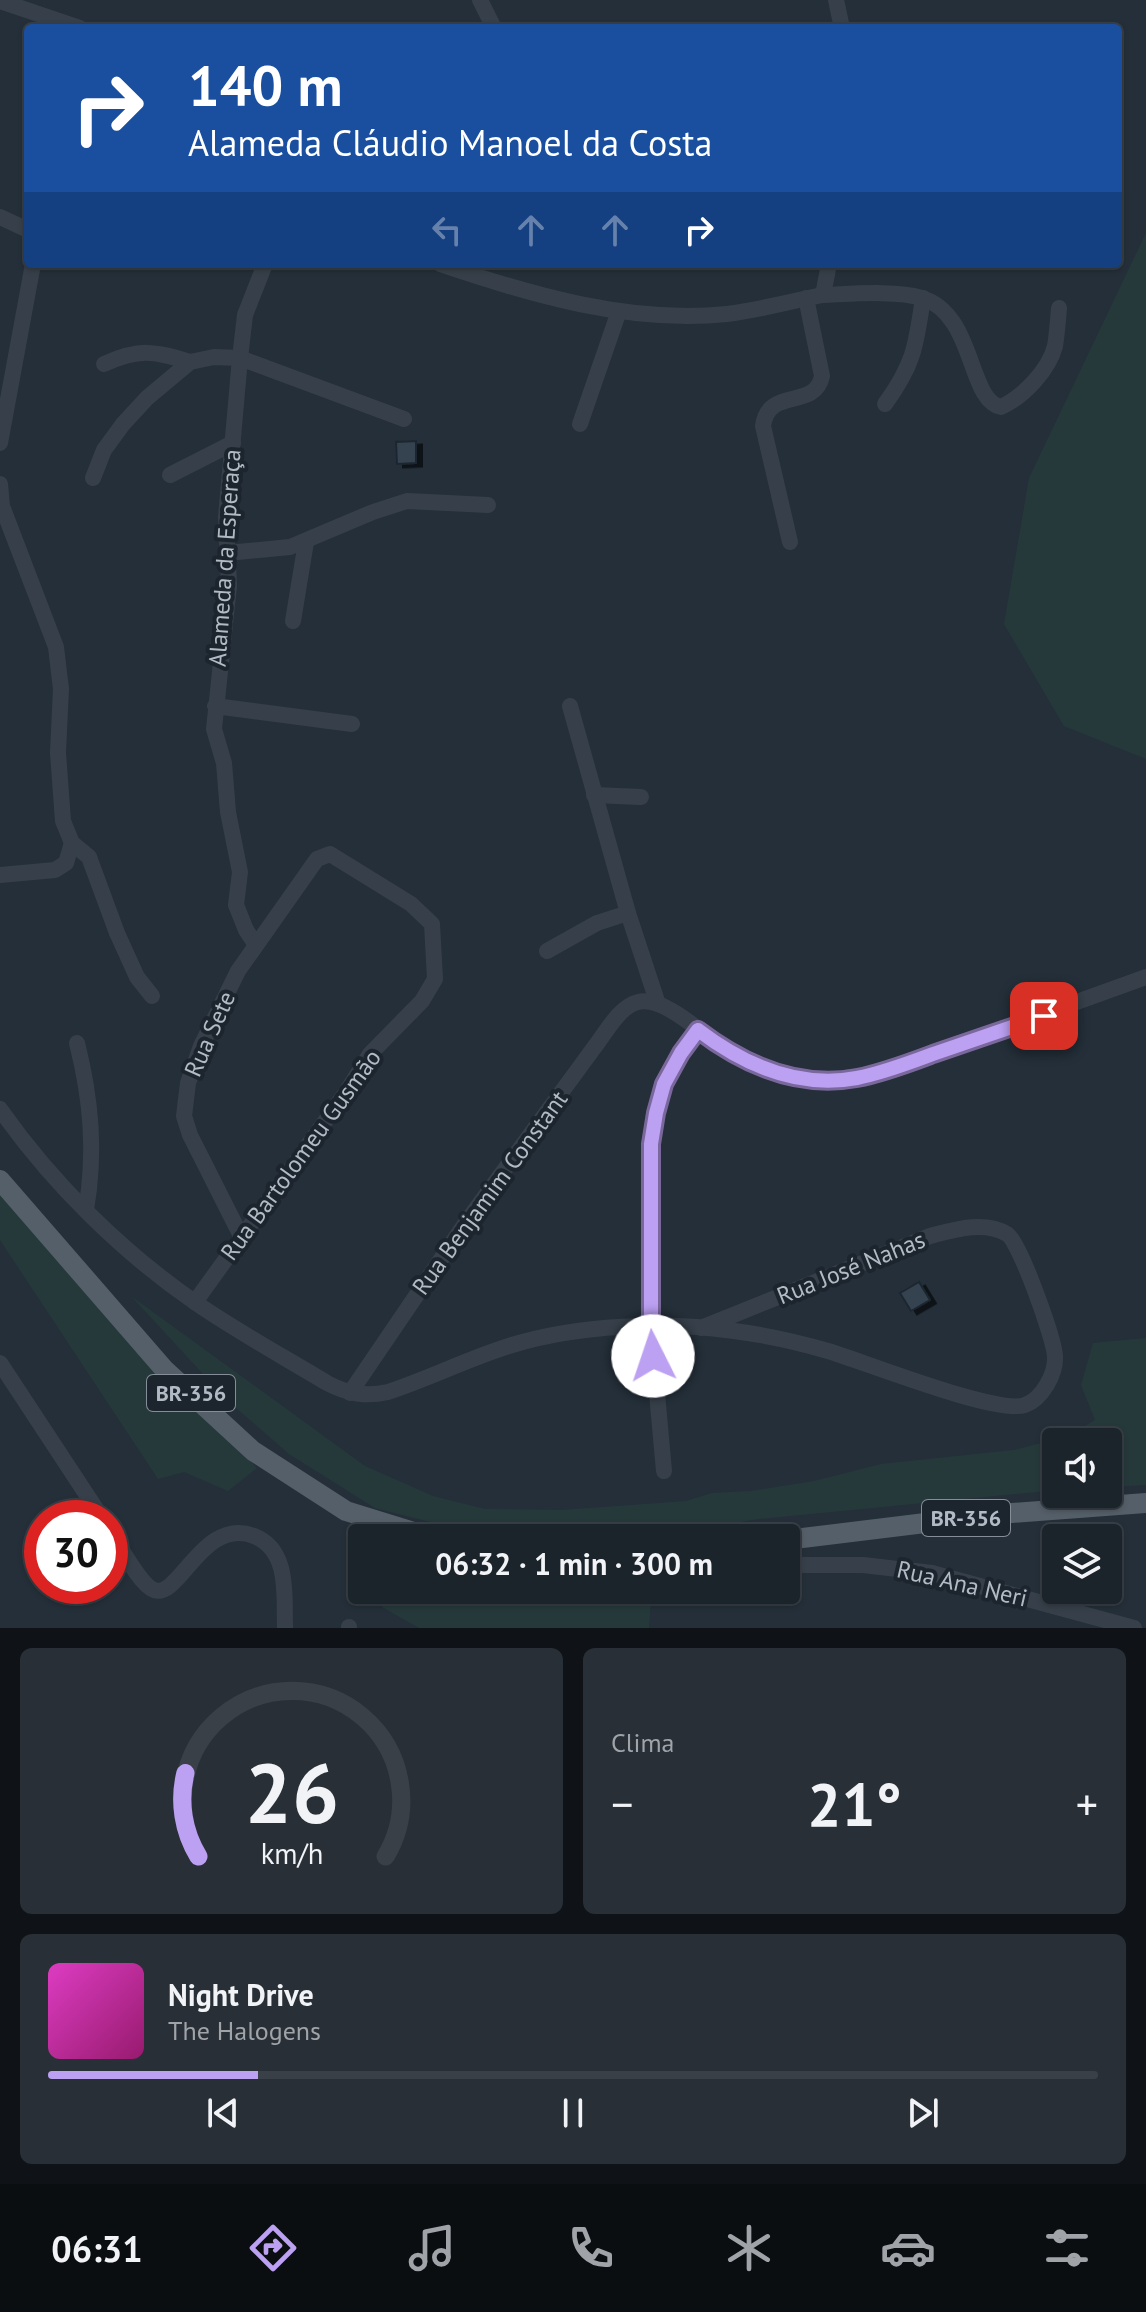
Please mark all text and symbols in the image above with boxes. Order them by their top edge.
text: 140 m [188,49,343,121]
icon: right [56,56,160,160]
text: Alameda Cláudio Manoel da Costa [188,119,712,166]
icon: left [425,208,469,252]
icon: ahead [509,208,553,252]
icon: ahead [593,208,637,252]
icon: right [677,208,721,252]
street label: Alameda da Esperaça [201,448,248,668]
pin [1010,982,1078,1050]
street label: Rua Sete [177,986,242,1081]
icon: arrive [1022,994,1066,1038]
street label: Rua Bartolomeu Gusmão [213,1043,388,1266]
street label: Rua Benjamim Constant [405,1084,574,1301]
street label: Rua José Nahas [772,1224,929,1311]
position arrow [611,1314,695,1398]
road number: BR-356 [147,1375,235,1411]
map controls [1042,1428,1122,1604]
button: sound [1042,1428,1122,1508]
speed limit sign: 30 [24,1500,128,1604]
road number: BR-356 [922,1500,1010,1536]
button: layers [1042,1524,1122,1604]
text: 06:32 · 1 min · 300 m [435,1544,713,1583]
street label: Rua Ana Neri [894,1553,1030,1614]
text: Clima [611,1726,674,1759]
text: 26 [244,1738,339,1846]
text: 21° [807,1765,902,1843]
text: − [611,1775,633,1832]
text: + [1076,1775,1098,1832]
text: km/h [260,1835,323,1872]
text: Night Drive [168,1975,314,2014]
text: The Halogens [168,2014,321,2047]
icon: previous [201,2091,245,2135]
icon: pause [551,2091,595,2135]
icon: next [901,2091,945,2135]
icon: directions [245,2220,301,2276]
icon: music [404,2220,460,2276]
icon: phone [563,2220,619,2276]
icon: climate [721,2220,777,2276]
icon: car [880,2220,936,2276]
icon: filters [1039,2220,1095,2276]
text: 06:31 [51,2225,143,2272]

